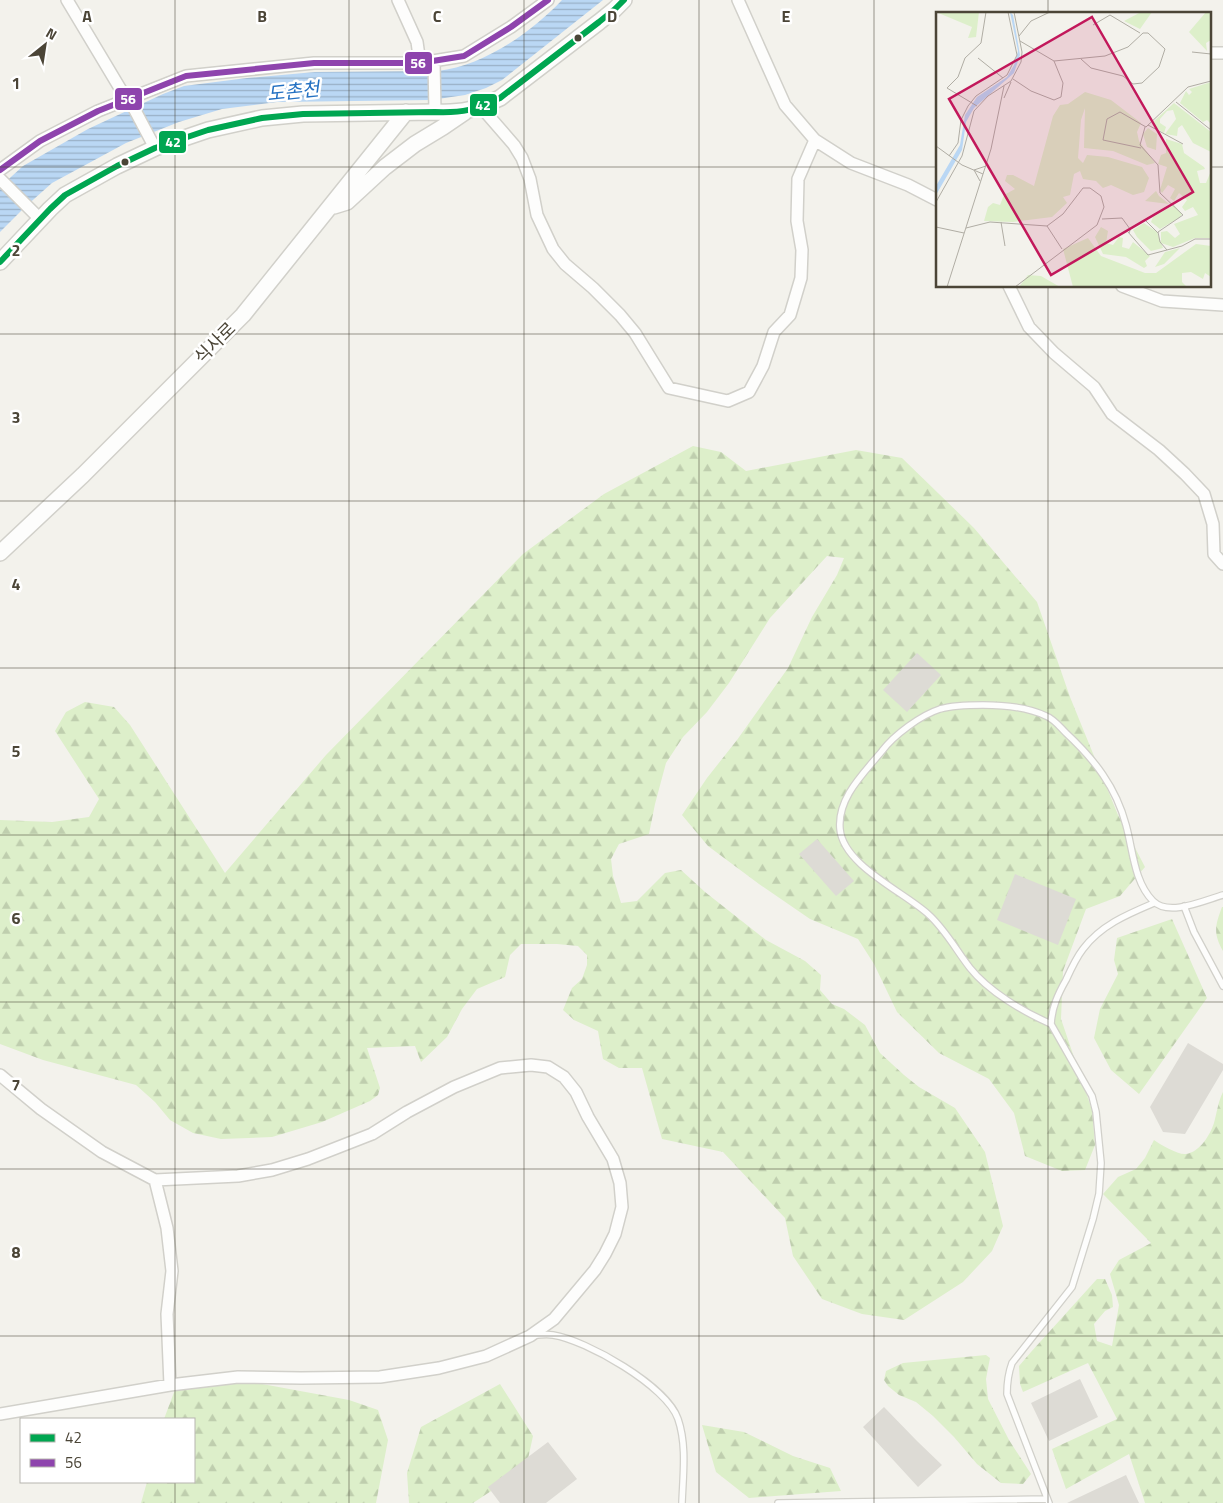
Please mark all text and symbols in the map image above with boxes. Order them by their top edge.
text: A [82,4,92,28]
text: B [257,4,267,28]
text: C [433,4,442,28]
text: D [607,4,617,28]
text: E [782,4,791,28]
inset map [936,12,1210,288]
north arrow [20,20,70,70]
text: N [42,22,61,45]
unlabelled marker [573,33,583,43]
line badge: 56 [404,51,433,75]
text: 56 [410,52,426,73]
text: 1 [12,71,20,95]
water label: 도촌천 [265,73,322,108]
line badge: 56 [114,87,143,111]
text: 56 [120,88,136,109]
line badge: 42 [469,93,498,117]
text: 42 [475,94,491,115]
line badge: 42 [158,130,187,154]
text: 42 [165,131,181,152]
unlabelled marker [120,157,130,167]
text: 2 [12,238,20,262]
street label: 식사로 [188,316,242,370]
text: 3 [12,405,20,429]
text: 4 [12,572,21,596]
text: 5 [12,739,21,763]
text: 6 [12,906,21,930]
text: 7 [12,1073,20,1097]
text: 8 [12,1240,21,1264]
legend [20,1418,195,1483]
text: 42 [65,1426,82,1449]
text: 56 [65,1451,82,1474]

